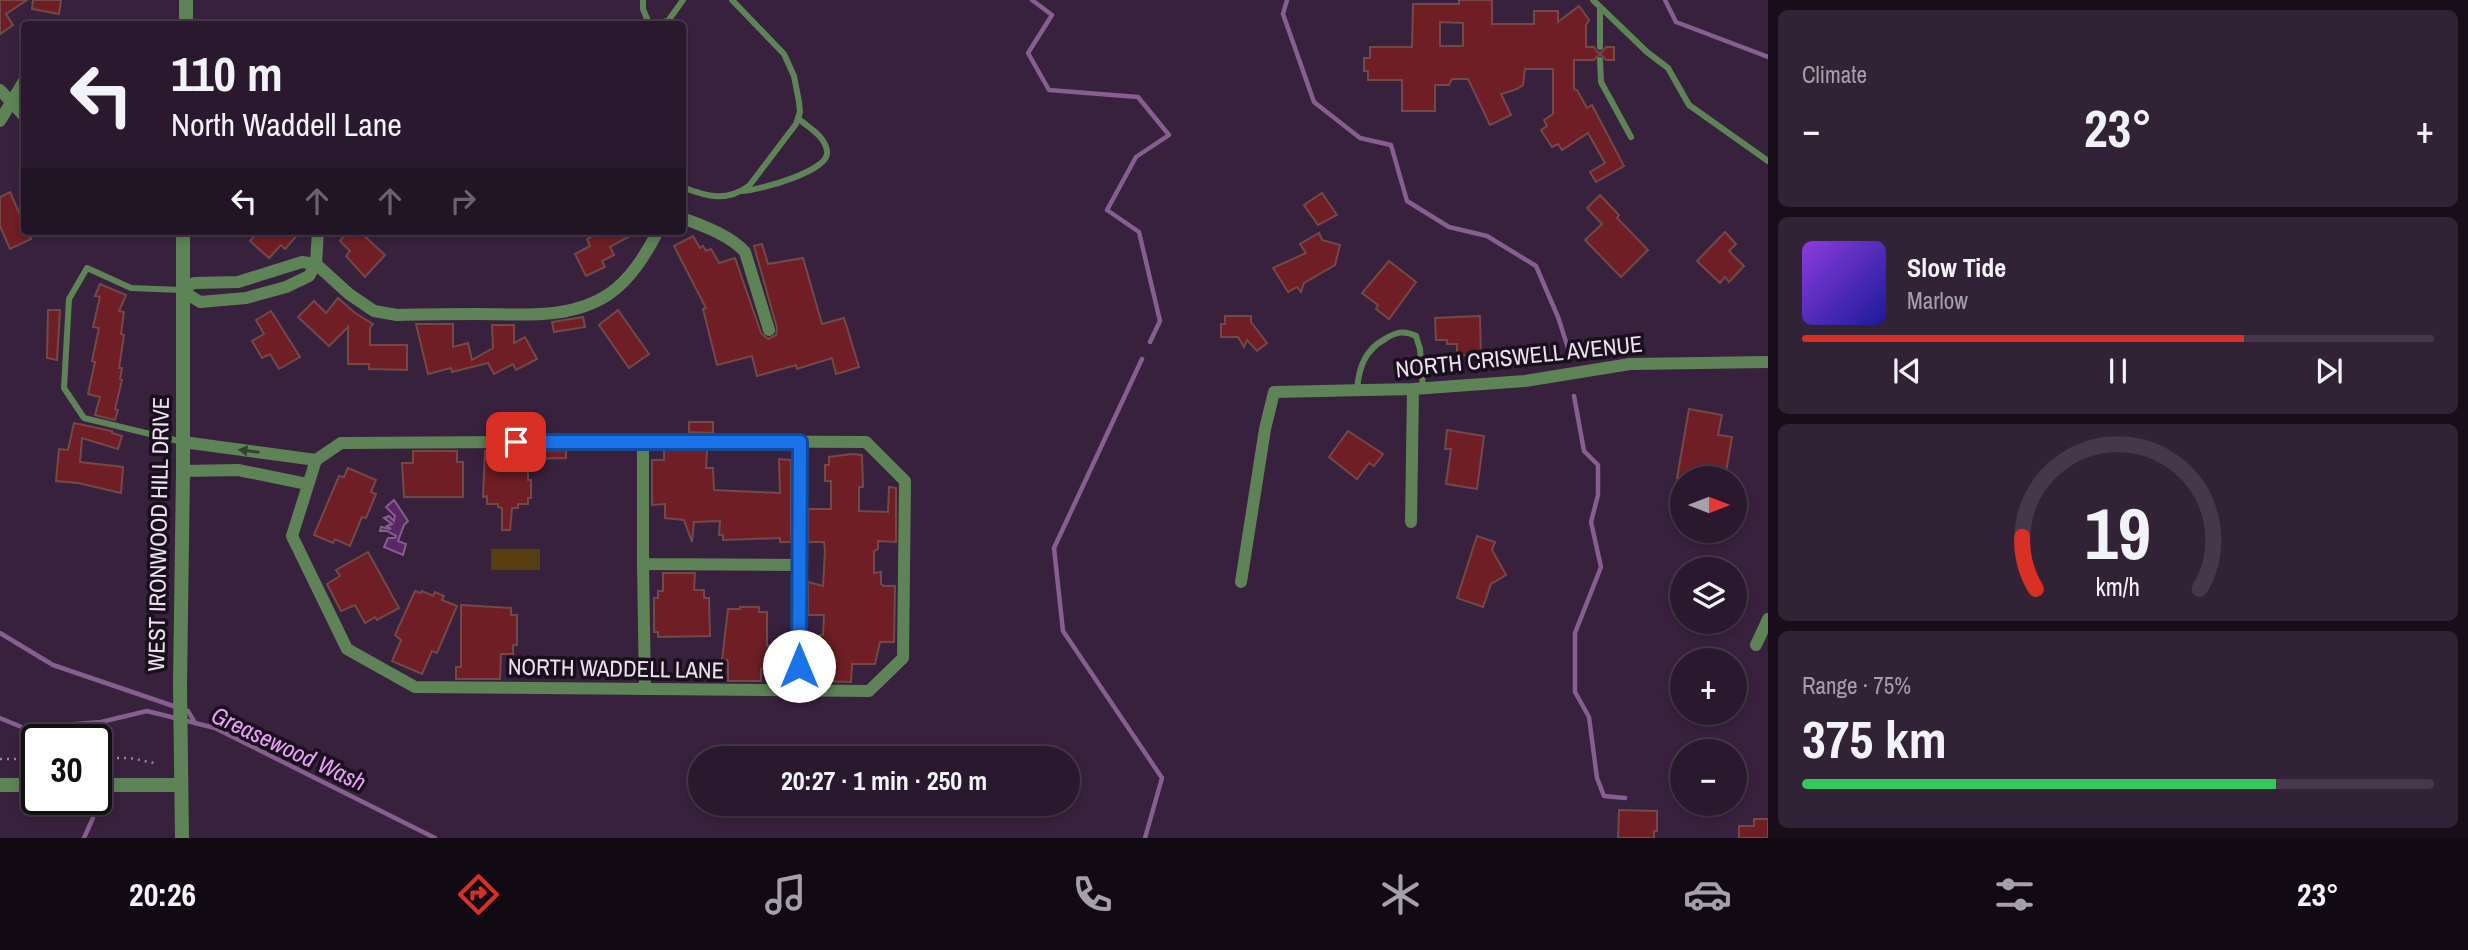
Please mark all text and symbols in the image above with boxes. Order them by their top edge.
text: 110 m [171,40,283,106]
icon: left [56,49,147,140]
text: Climate [1802,59,1867,90]
text: 23° [2084,93,2152,163]
text: North Waddell Lane [171,103,402,146]
text: − [1802,104,1820,155]
text: + [2416,104,2434,155]
icon: left [225,182,263,220]
icon: ahead [298,182,336,220]
icon: ahead [371,182,409,220]
icon: right [444,182,482,220]
text: Slow Tide [1907,250,2006,285]
text: Marlow [1907,285,1968,316]
street label: NORTH CRISWELL AVENUE [1394,328,1644,384]
icon: previous [1888,352,1926,390]
icon: pause [2099,352,2137,390]
icon: next [2310,352,2348,390]
street label: WEST IRONWOOD HILL DRIVE [140,396,176,672]
pin [486,412,546,472]
icon: arrive [497,423,535,461]
one-way arrow [238,445,260,456]
north arrow [1670,466,1746,542]
map controls [1670,466,1747,816]
text: 19 [2085,484,2151,582]
button: layers [1670,557,1747,634]
text: km/h [2096,569,2140,603]
position arrow [762,629,836,703]
button: + [1670,648,1747,725]
street label: NORTH WADDELL LANE [508,651,724,685]
text: Range · 75% [1802,670,1911,701]
water label: Greasewood Wash [207,698,371,798]
text: 375 km [1802,704,1947,774]
speed limit sign: 30 [21,724,112,815]
button: − [1670,739,1747,816]
text: 20:27 · 1 min · 250 m [781,763,987,798]
icon: directions [454,870,503,919]
icon: music [761,870,810,919]
icon: phone [1068,870,1117,919]
icon: climate [1376,870,1425,919]
icon: car [1683,870,1732,919]
icon: filters [1990,870,2039,919]
text: 20:26 [129,873,196,916]
text: 23° [2297,873,2339,916]

